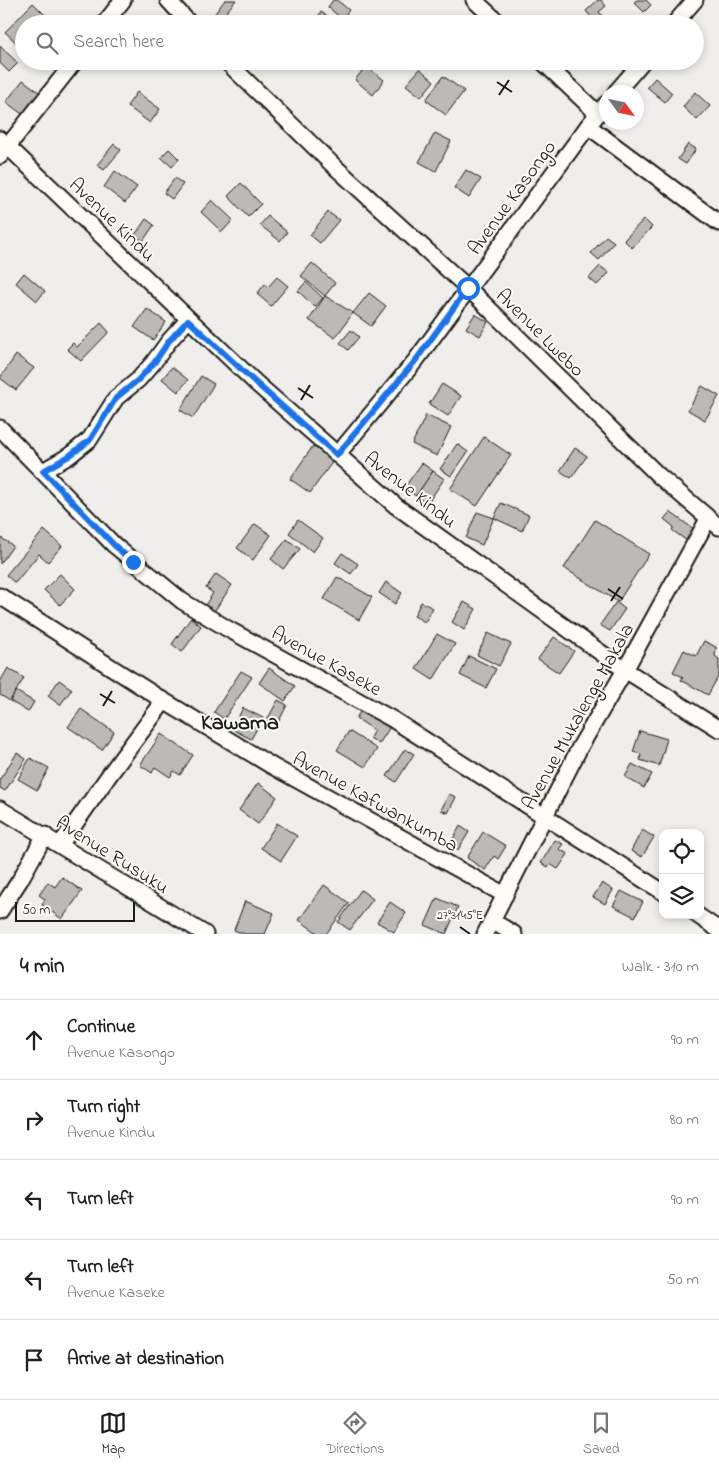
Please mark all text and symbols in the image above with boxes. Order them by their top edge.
search box [15,15,704,70]
icon: search [33,29,61,57]
text: Search here [73,29,164,56]
north arrow [599,85,644,130]
street label: Avenue Kasongo [462,135,565,262]
street label: Avenue Kindu [61,172,161,270]
route start [457,277,480,300]
street label: Avenue Lwebo [488,283,590,385]
street label: Avenue Kindu [357,445,462,536]
route end [122,551,145,574]
street label: Avenue Mukalenge Makala [516,618,644,816]
street label: Avenue Kaseke [265,620,386,704]
district label: Kawama [201,708,279,740]
street label: Avenue Kafwankumba [287,746,463,861]
street label: Avenue Rusuku [49,810,174,903]
map controls [659,829,704,919]
button: locate [659,829,704,874]
button: layers [659,874,704,919]
scale bar [15,899,135,922]
text: 50 m [22,900,50,921]
text: 27°31'45"E [437,907,483,925]
text: 4 min [20,952,64,982]
text: Walk · 310 m [622,955,699,979]
text: Continue [67,1014,135,1041]
icon: ahead [20,1026,48,1054]
text: 90 m [671,1028,699,1052]
text: Avenue Kasongo [67,1041,175,1065]
text: Turn right [67,1094,140,1121]
icon: right [20,1106,48,1134]
text: 80 m [670,1108,699,1132]
text: Avenue Kindu [67,1121,155,1145]
icon: left [20,1186,48,1214]
text: Turn left [67,1186,134,1213]
text: 90 m [671,1188,699,1212]
text: Turn left [67,1254,134,1281]
icon: left [20,1266,48,1294]
text: 50 m [667,1268,699,1292]
text: Avenue Kaseke [67,1281,165,1305]
icon: arrive [20,1346,48,1374]
text: Arrive at destination [67,1346,224,1373]
tab: Map [99,1409,127,1460]
tab: Directions [326,1409,384,1460]
tab: Saved [583,1409,620,1460]

